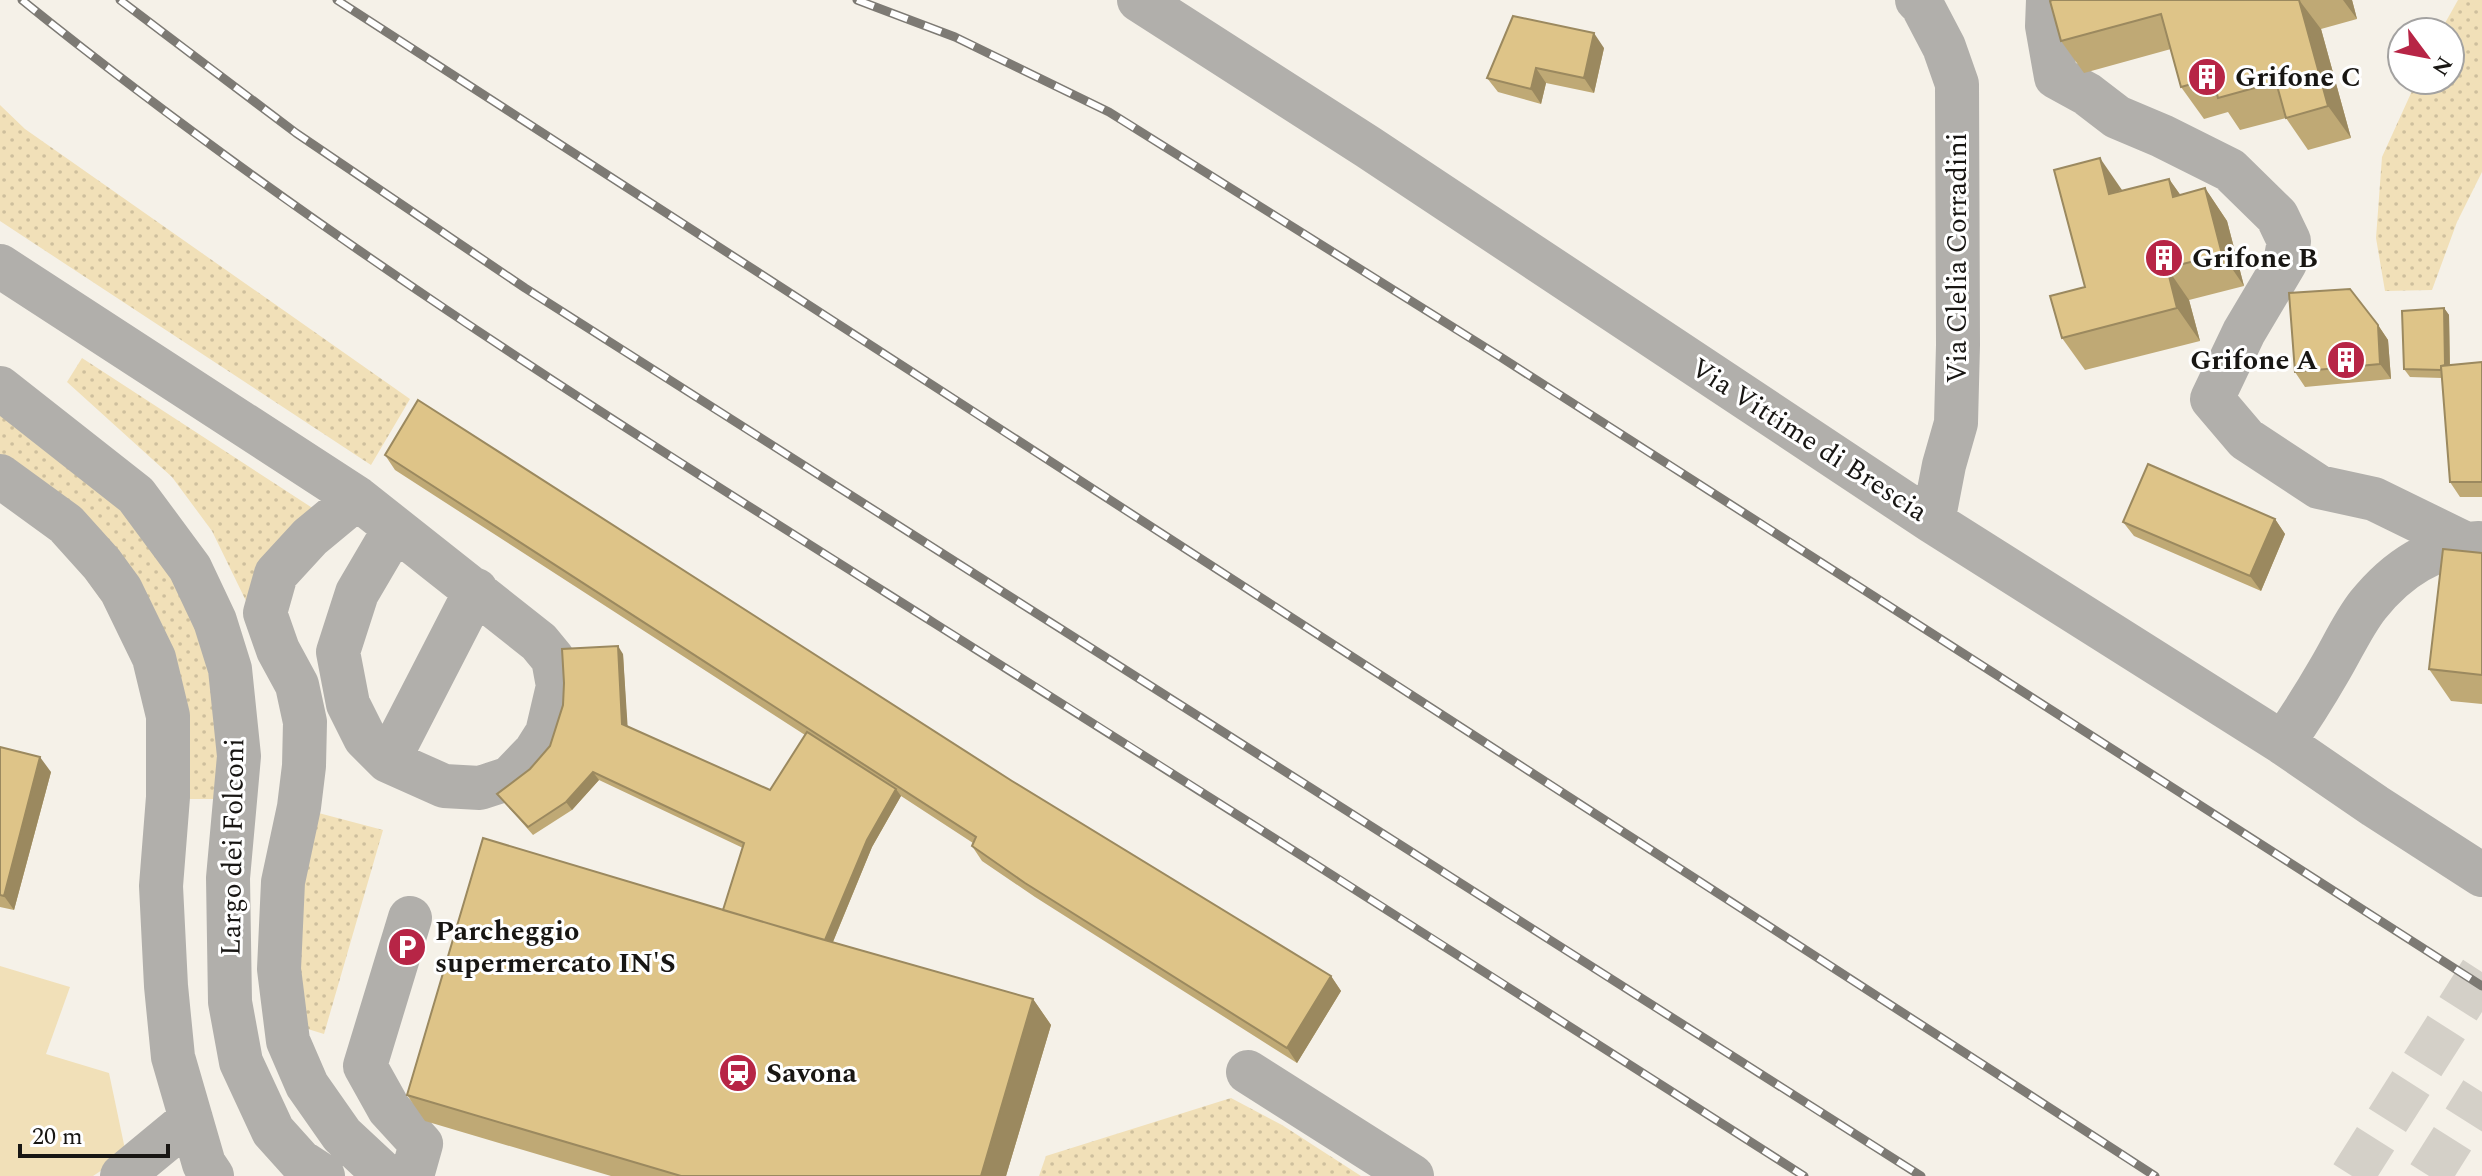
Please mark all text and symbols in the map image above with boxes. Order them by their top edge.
north arrow [2386,16,2466,96]
text: N [2423,49,2460,82]
building icon: Grifone C [2186,56,2228,98]
place label: Grifone C [2235,56,2361,99]
street label: Via Clelia Corradini [1936,133,1979,383]
building icon: Grifone B [2143,237,2185,279]
place label: Grifone B [2192,237,2318,280]
place label: Grifone A [2190,339,2318,382]
building icon: Grifone A [2325,339,2367,381]
street label: Via Vittime di Brescia [1682,347,1936,533]
street label: Largo dei Folconi [210,738,256,956]
place label: Parcheggio supermercato IN'S [435,910,676,985]
parking icon: Parcheggio supermercato IN'S [386,926,428,968]
station icon: Savona [717,1052,759,1094]
place label: Savona [766,1052,858,1095]
scale bar [20,1108,168,1158]
text: 20 m [32,1119,83,1155]

